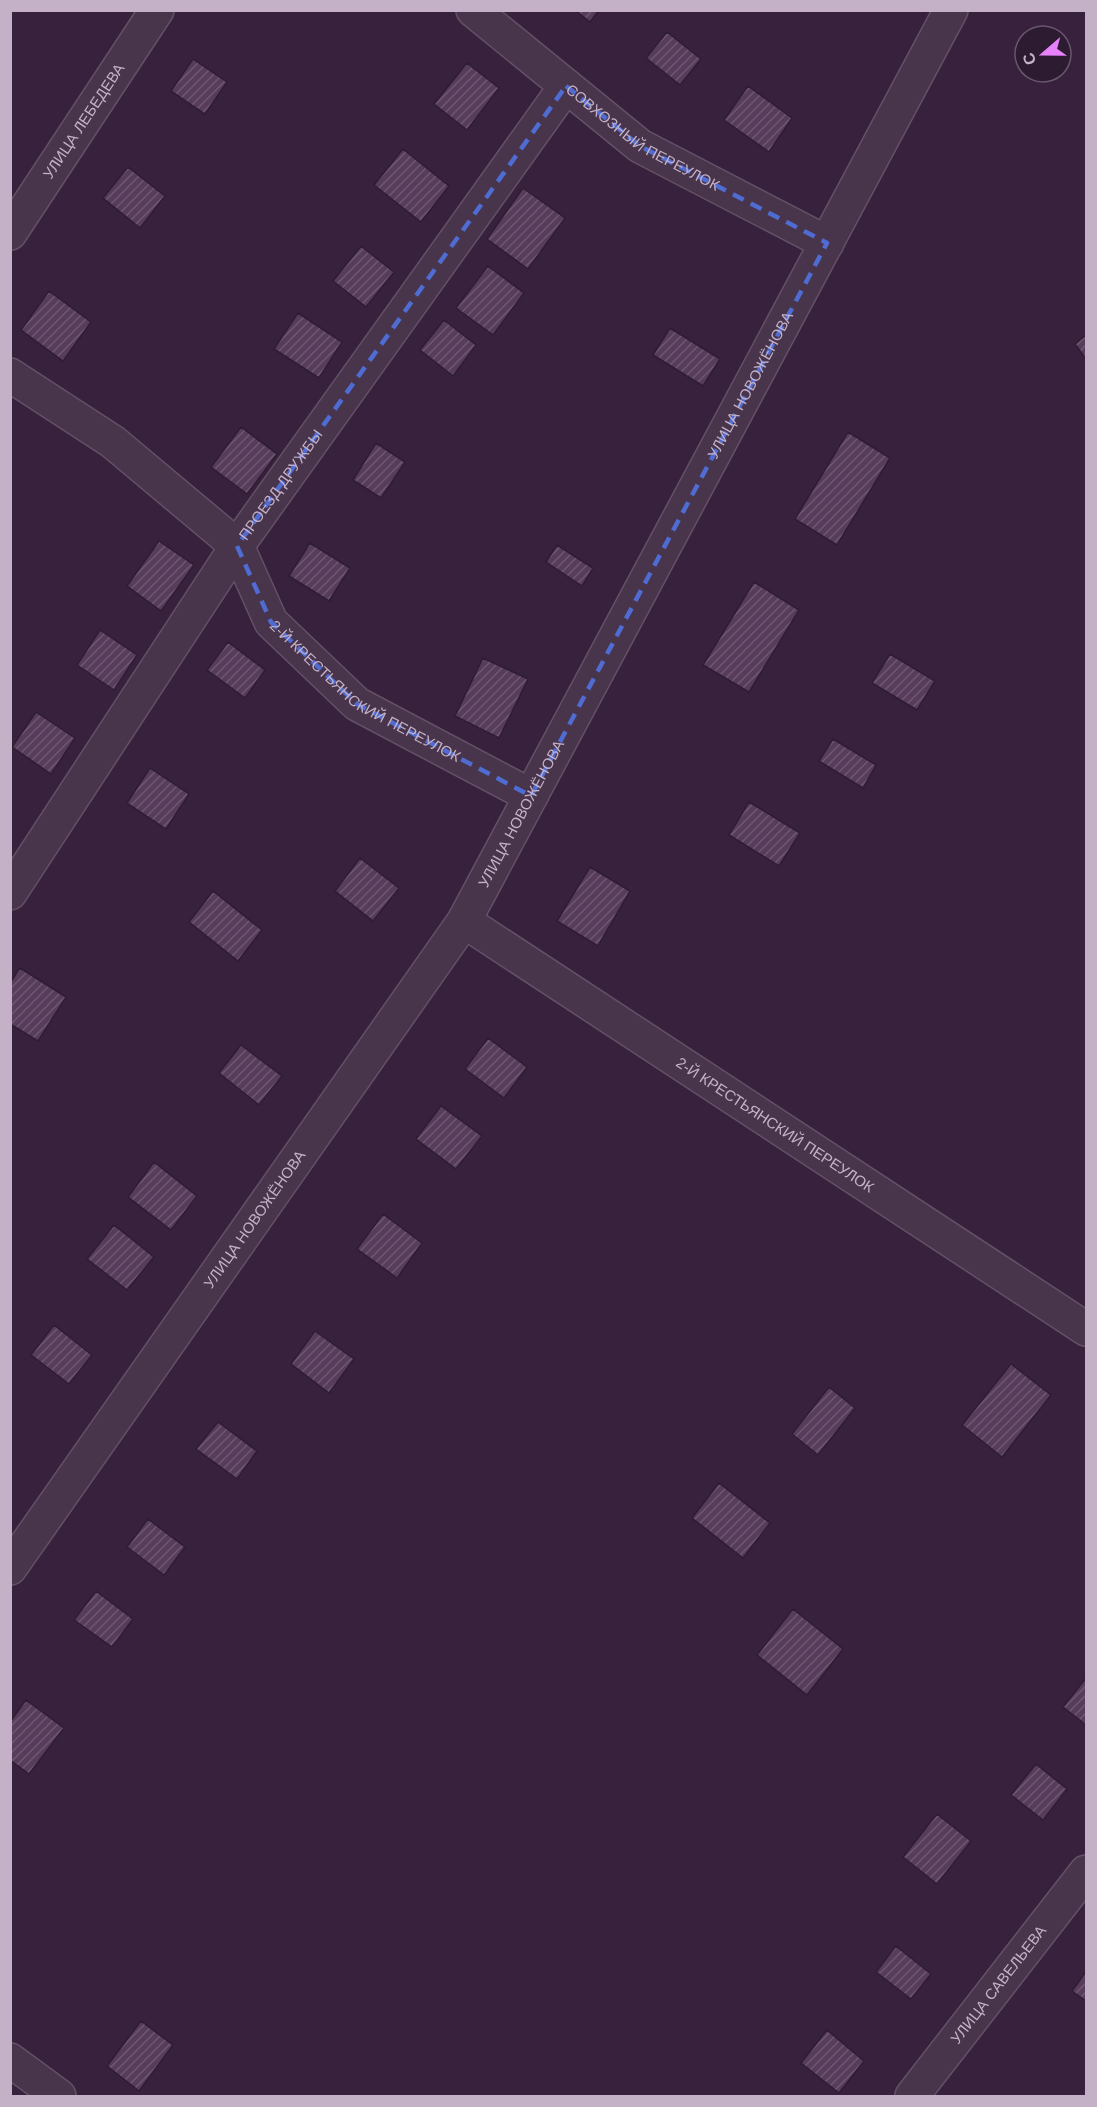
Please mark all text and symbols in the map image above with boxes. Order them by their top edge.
north arrow [1013,24,1073,84]
text: С [1019,50,1039,67]
street label: УЛИЦА ЛЕБЕДЕВА [39,60,127,182]
street label: СОВХОЗНЫЙ ПЕРЕУЛОК [563,80,723,194]
street label: УЛИЦА НОВОЖЁНОВА [704,308,796,461]
street label: ПРОЕЗД ДРУЖБЫ [235,426,326,543]
street label: 2-Й КРЕСТЬЯНСКИЙ ПЕРЕУЛОК [267,617,464,765]
street label: УЛИЦА НОВОЖЁНОВА [475,737,567,890]
street label: 2-Й КРЕСТЬЯНСКИЙ ПЕРЕУЛОК [673,1054,878,1196]
street label: УЛИЦА НОВОЖЁНОВА [200,1147,308,1291]
street label: УЛИЦА САВЕЛЬЕВА [947,1922,1049,2047]

